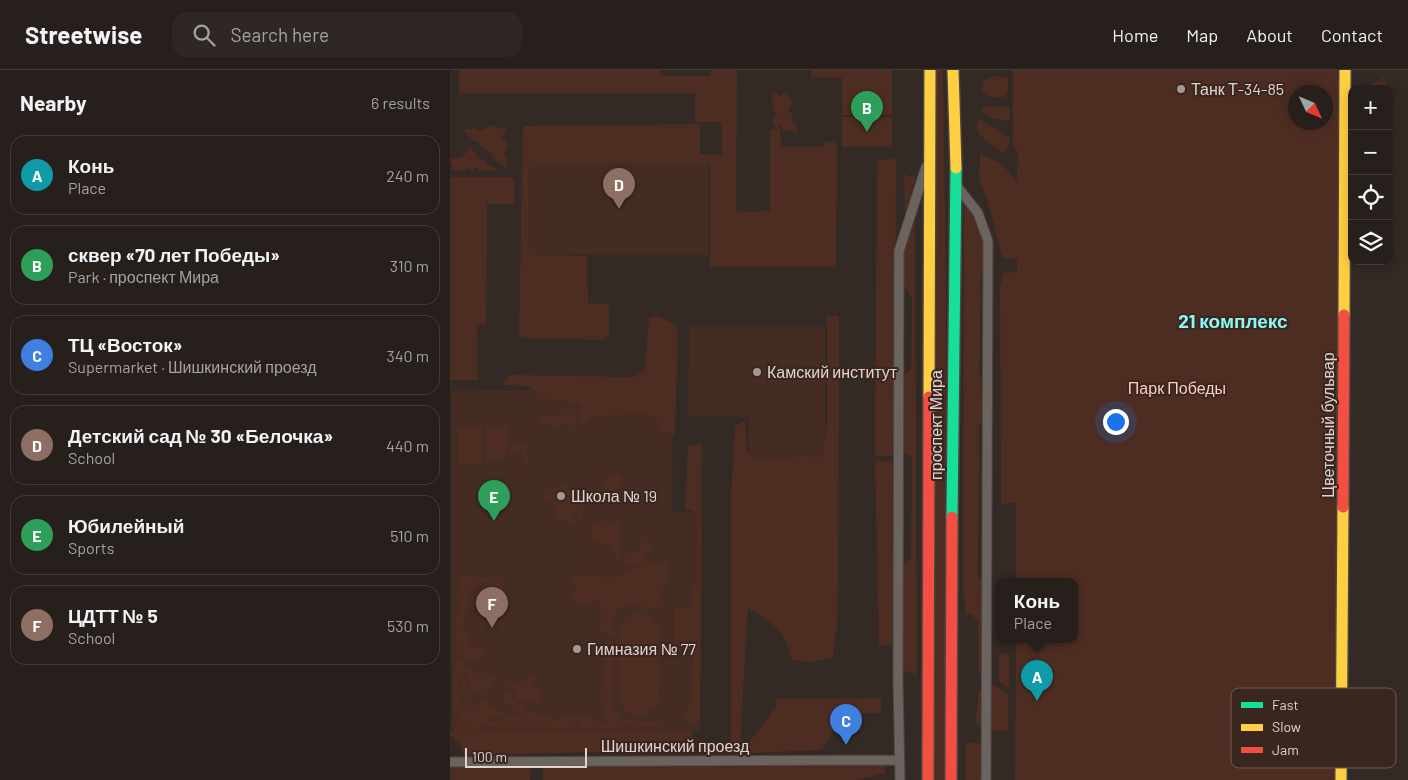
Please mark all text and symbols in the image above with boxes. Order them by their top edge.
search box [172,12,522,57]
text: Streetwise [25,20,142,49]
icon: search [190,21,218,49]
text: Search here [230,23,329,46]
text: Home [1112,24,1158,46]
text: Map [1186,24,1218,46]
text: About [1246,24,1293,46]
text: Contact [1321,24,1383,46]
place label: Танк Т-34-85 [1191,79,1284,98]
marker: Танк Т-34-85 [1175,83,1187,95]
north arrow [1288,85,1333,130]
map controls [1348,85,1393,265]
button: + [1348,85,1393,130]
text: Nearby [20,90,86,115]
pin: B [851,91,883,132]
text: 6 results [371,93,430,112]
button: − [1348,130,1393,175]
text: Конь [68,154,114,177]
text: A [32,166,42,185]
text: 240 m [386,166,429,185]
pin: D [603,168,635,209]
button: locate [1348,175,1393,220]
text: Place [68,178,106,197]
button: layers [1348,220,1393,265]
text: сквер «70 лет Победы» [68,243,280,266]
text: B [32,256,42,275]
text: 310 m [390,256,429,275]
text: Park · проспект Мира [68,267,219,286]
district label: 21 комплекс [1178,309,1288,332]
text: ТЦ «Восток» [68,333,182,356]
text: C [32,346,42,365]
text: 340 m [386,346,429,365]
street label: Цветочный бульвар [1318,352,1337,498]
text: Supermarket · Шишкинский проезд [68,357,317,376]
place label: Камский институт [767,362,898,381]
marker: Камский институт [751,366,763,378]
street label: проспект Мира [926,370,945,480]
park label: Парк Победы [1128,378,1226,397]
your location [1103,409,1129,435]
text: Детский сад № 30 «Белочка» [68,424,333,447]
text: D [32,436,42,455]
text: 440 m [386,436,429,455]
text: School [68,448,115,467]
pin: E [478,480,510,521]
place label: Школа № 19 [571,486,657,505]
marker: Школа № 19 [555,490,567,502]
text: Юбилейный [68,514,184,537]
text: E [32,526,42,545]
text: 510 m [390,526,429,545]
text: Sports [68,538,114,557]
popup [996,578,1078,643]
pin: F [476,587,508,628]
text: Конь [1014,589,1060,612]
text: ЦДТТ № 5 [68,604,158,627]
text: Place [1014,613,1052,632]
text: F [33,616,41,635]
text: 530 m [387,616,429,635]
text: School [68,628,115,647]
place label: Гимназия № 77 [587,639,696,658]
marker: Гимназия № 77 [571,643,583,655]
pin: A [1021,660,1053,701]
legend [1231,688,1396,768]
text: Fast [1272,696,1298,713]
pin: C [830,704,862,745]
text: Slow [1272,718,1301,735]
street label: Шишкинский проезд [601,736,750,755]
text: Jam [1272,741,1299,758]
scale bar [465,745,588,768]
text: 100 m [472,748,507,765]

